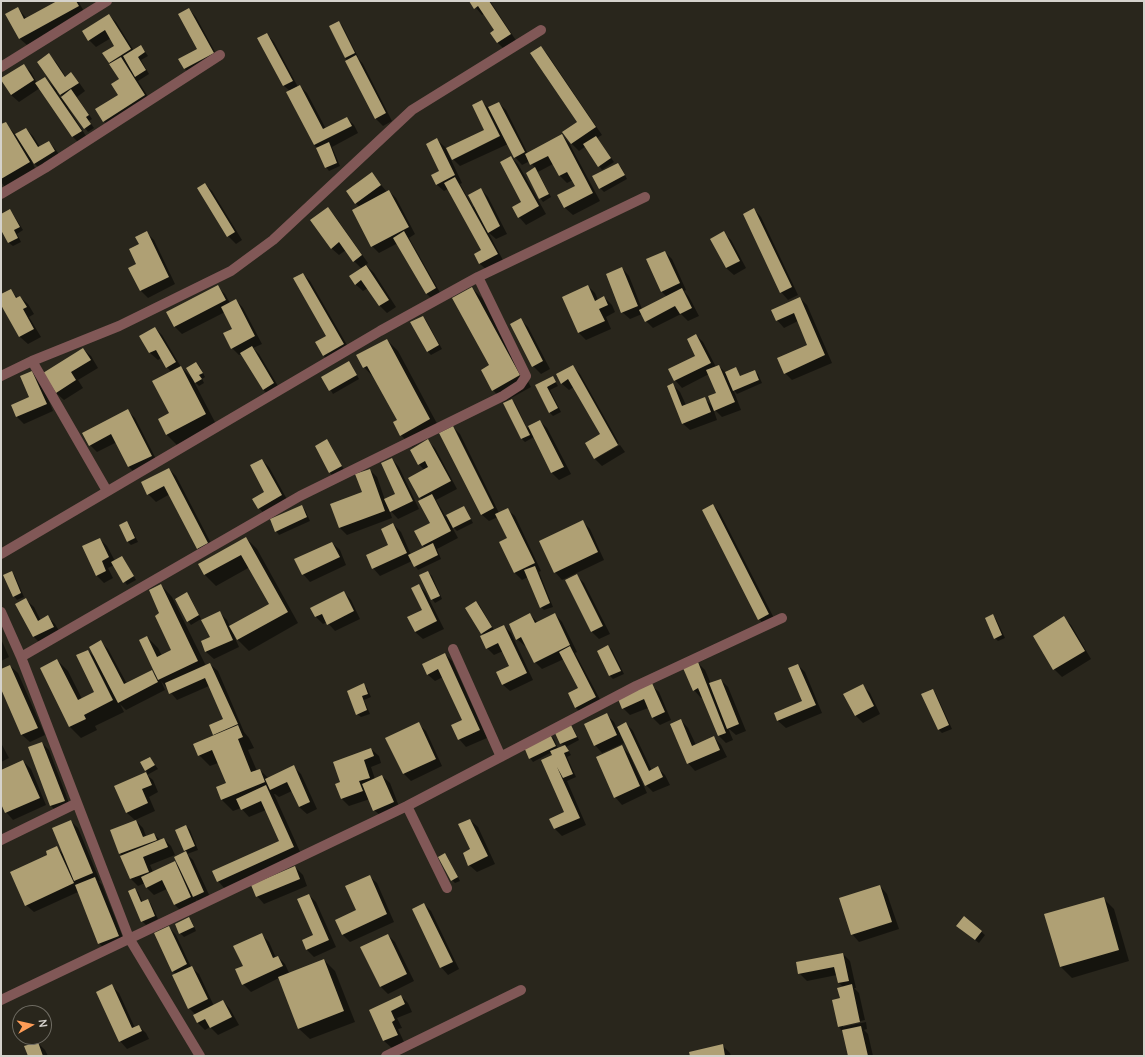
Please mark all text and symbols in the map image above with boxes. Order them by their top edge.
north arrow [12,1005,52,1045]
text: N [35,1018,51,1028]

